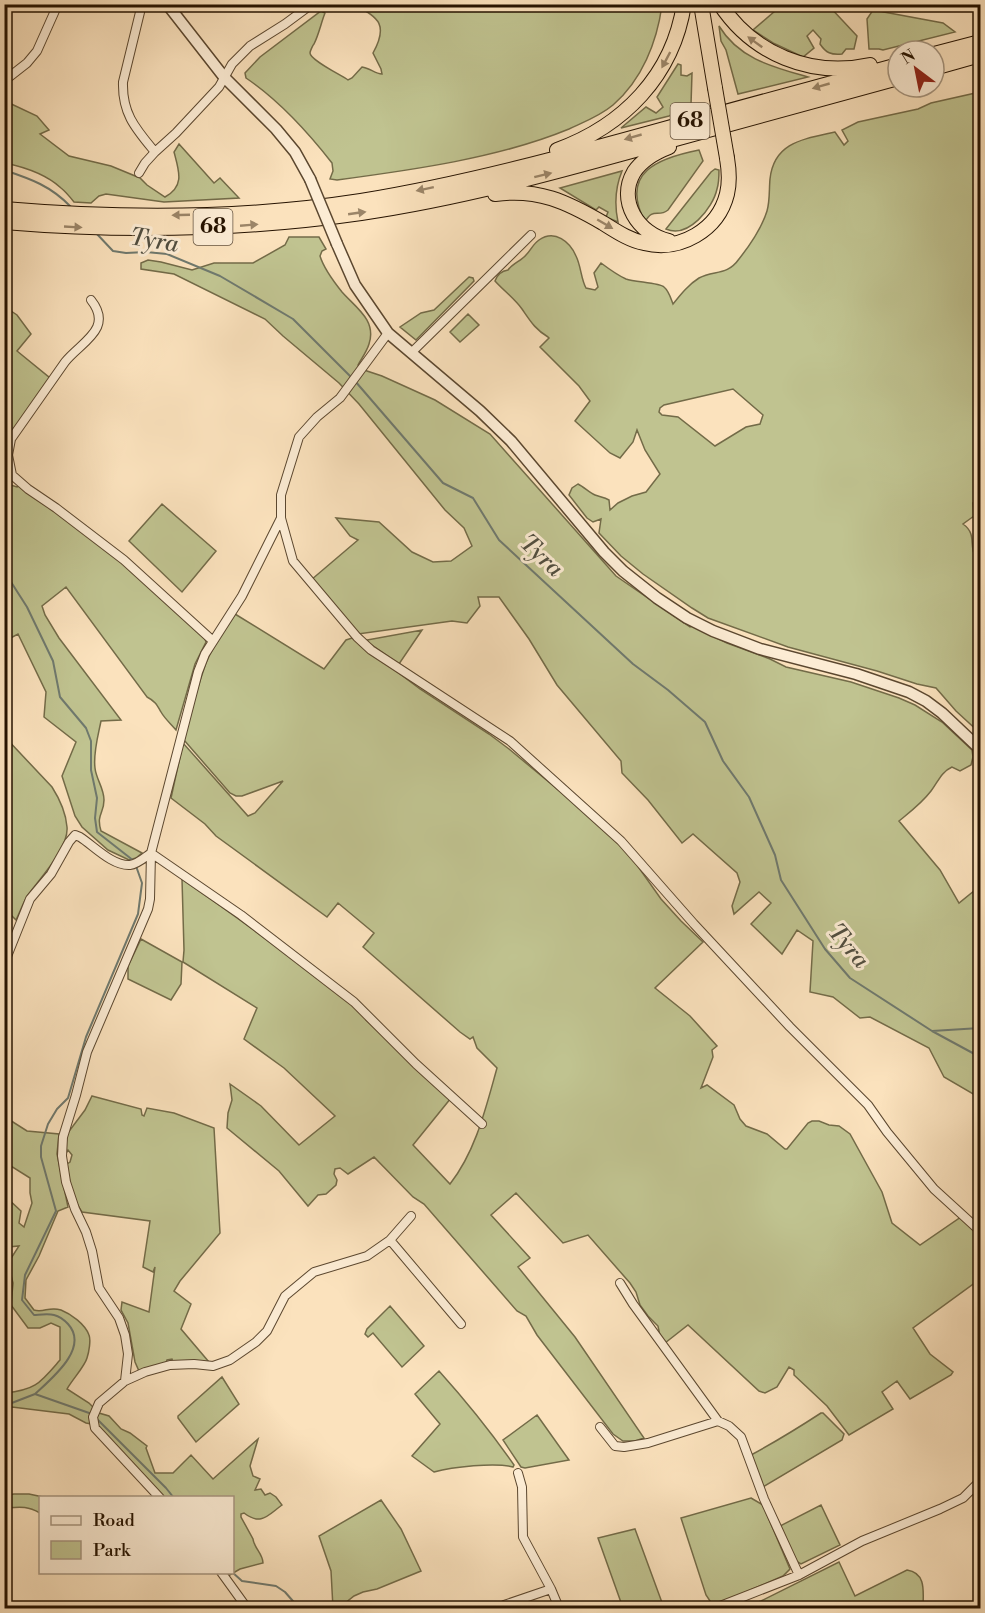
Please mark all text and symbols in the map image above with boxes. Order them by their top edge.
one-way arrow [748,36,764,48]
north arrow [886,39,946,99]
text: N [898,45,920,69]
one-way arrow [661,51,670,68]
one-way arrow [812,82,830,91]
road number: 68 [670,103,710,139]
one-way arrow [624,133,642,142]
one-way arrow [534,169,552,179]
one-way arrow [416,185,434,195]
road number: 68 [194,209,232,245]
one-way arrow [347,209,366,218]
one-way arrow [172,210,191,219]
one-way arrow [597,219,614,229]
one-way arrow [239,220,258,230]
one-way arrow [63,222,82,231]
water label: Tyra [127,222,181,260]
water label: Tyra [513,528,570,584]
water label: Tyra [821,918,876,975]
legend [39,1496,234,1574]
text: Road [93,1509,136,1532]
text: Park [93,1539,132,1562]

